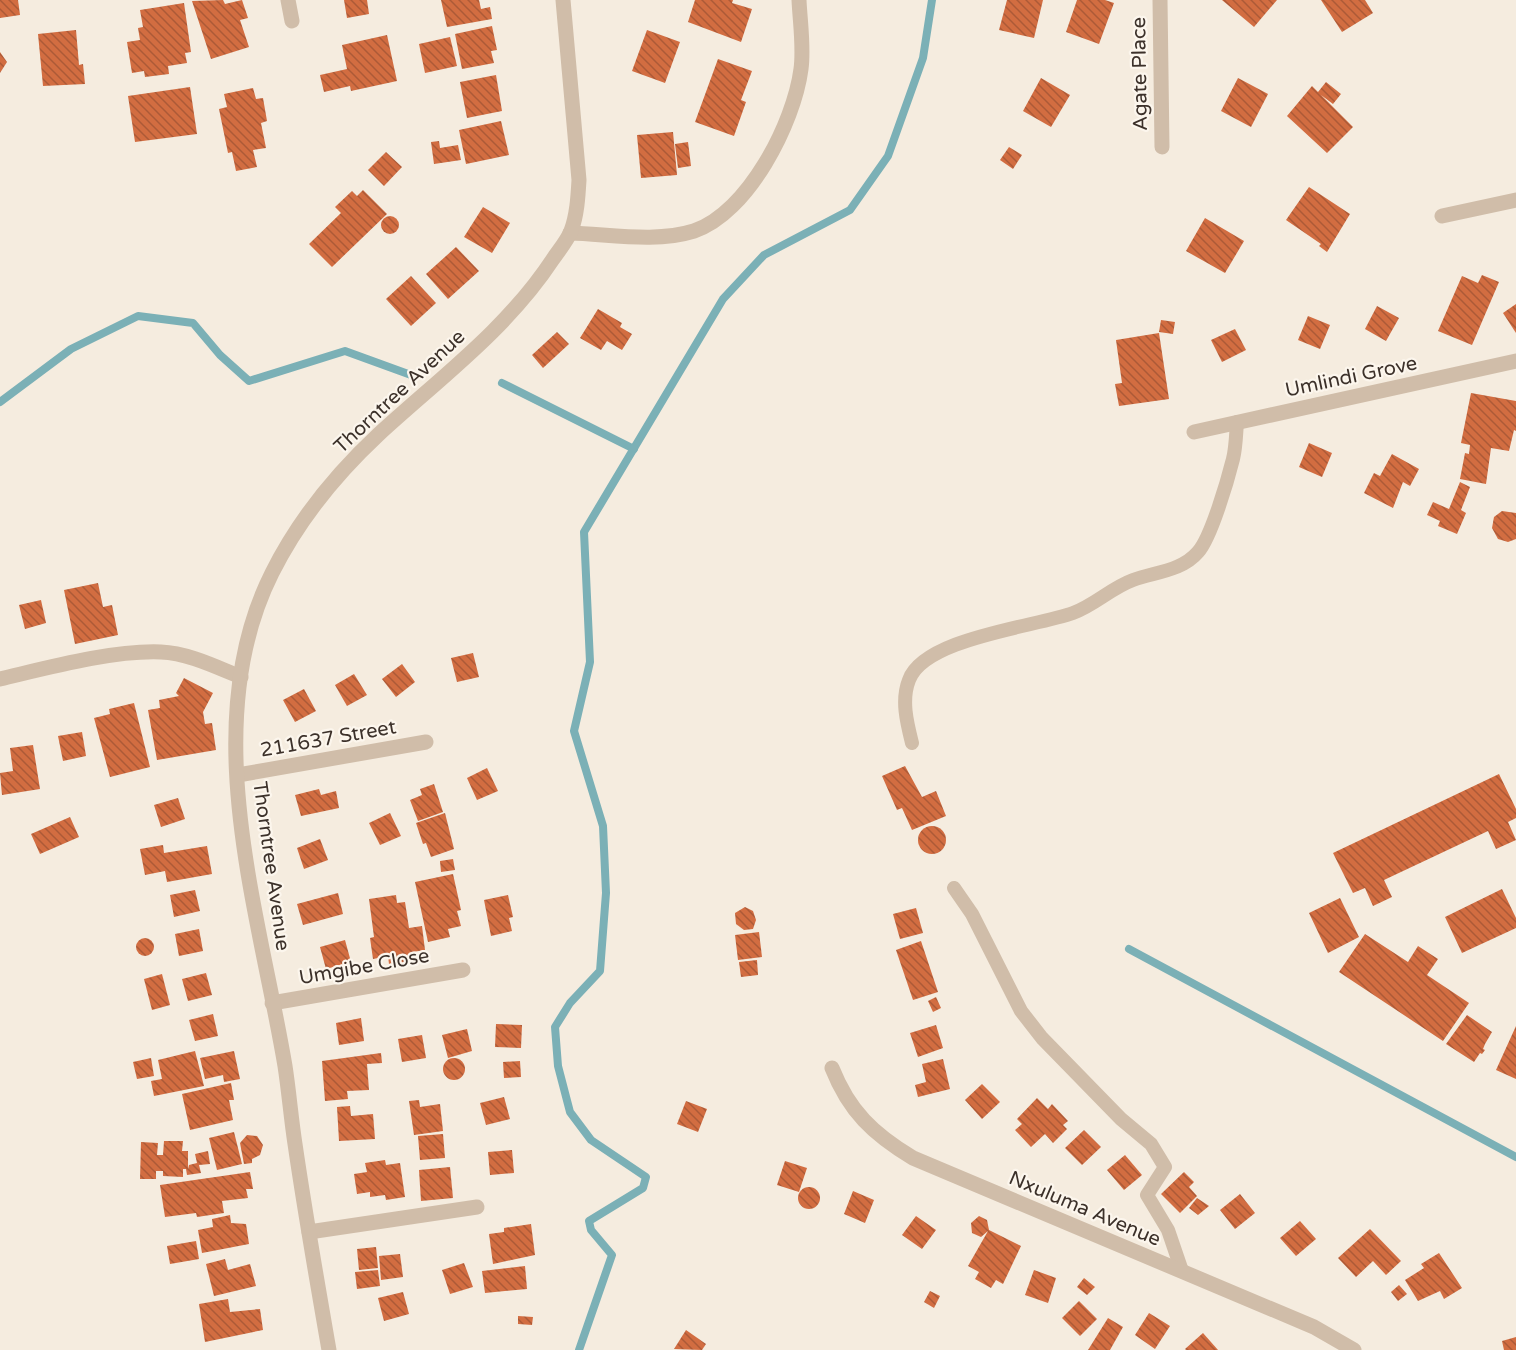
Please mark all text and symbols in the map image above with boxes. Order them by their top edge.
street label: Agate Place [1127,17,1153,131]
street label: Thorntree Avenue [329,325,470,459]
street label: Umlindi Grove [1283,351,1419,403]
street label: 211637 Street [258,715,398,763]
street label: Thorntree Avenue [247,780,295,952]
street label: Umgibe Close [297,944,431,990]
street label: Nxuluma Avenue [1005,1166,1164,1252]

